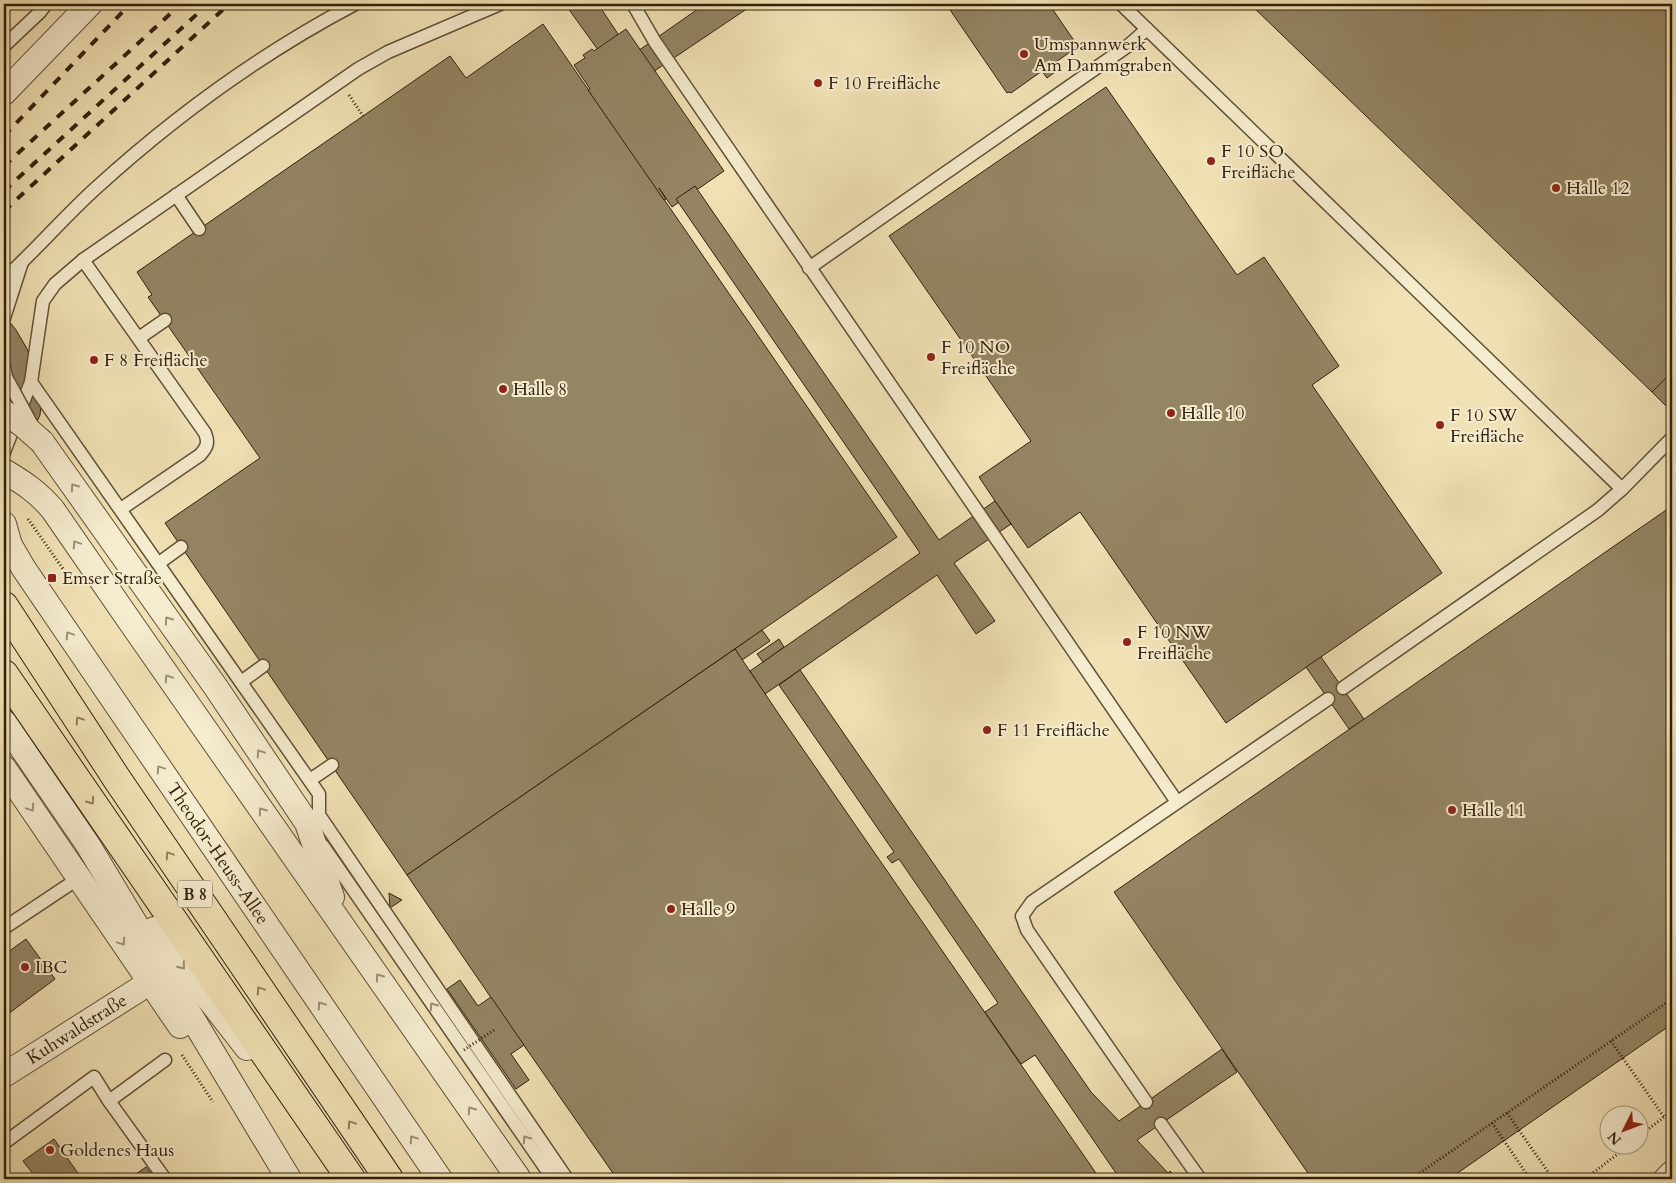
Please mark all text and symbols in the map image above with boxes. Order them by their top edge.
place label: Umspannwerk Am Dammgraben [1034,32,1173,78]
marker: Umspannwerk Am Dammgraben [1018,48,1030,60]
place label: F 10 Freifläche [828,71,941,96]
marker: F 10 Freifläche [812,77,824,89]
place label: F 10 SO Freifläche [1221,139,1296,185]
marker: F 10 SO Freifläche [1205,155,1217,167]
place label: Halle 12 [1566,176,1629,201]
marker: Halle 12 [1550,182,1562,194]
place label: F 10 NO Freifläche [941,335,1016,381]
place label: F 8 Freifläche [104,348,208,373]
marker: F 10 NO Freifläche [925,351,937,363]
marker: F 8 Freifläche [88,354,100,366]
place label: Halle 8 [513,377,567,402]
marker: Halle 8 [497,383,509,395]
place label: Halle 10 [1181,401,1244,426]
place label: F 10 SW Freifläche [1450,403,1525,449]
marker: Halle 10 [1165,407,1177,419]
marker: F 10 SW Freifläche [1434,419,1446,431]
one-way arrow [71,483,80,493]
one-way arrow [73,540,82,550]
place label: Emser Straße [62,566,162,591]
marker: Emser Straße [46,572,58,584]
one-way arrow [165,616,174,625]
place label: F 10 NW Freifläche [1137,620,1212,666]
one-way arrow [66,631,75,641]
marker: F 10 NW Freifläche [1121,636,1133,648]
one-way arrow [165,674,174,684]
one-way arrow [76,717,85,726]
place label: F 11 Freifläche [997,718,1110,743]
marker: F 11 Freifläche [981,724,993,736]
one-way arrow [257,749,266,759]
one-way arrow [157,766,166,775]
street label: Theodor-Heuss-Allee [160,778,275,930]
one-way arrow [85,795,94,805]
place label: Halle 11 [1462,798,1525,823]
one-way arrow [25,802,34,812]
marker: Halle 11 [1446,804,1458,816]
one-way arrow [259,807,268,816]
one-way arrow [166,852,175,861]
road number: B 8 [178,881,212,908]
place label: Halle 9 [681,897,735,922]
marker: Halle 9 [665,903,677,915]
one-way arrow [116,937,125,946]
place label: IBC [35,955,67,980]
one-way arrow [177,960,185,969]
marker: IBC [19,961,31,973]
one-way arrow [376,973,385,983]
one-way arrow [257,986,266,996]
street label: Kuhwaldstraße [22,988,132,1071]
one-way arrow [318,1001,327,1011]
one-way arrow [430,1002,439,1011]
north arrow [1598,1106,1648,1156]
one-way arrow [468,1107,477,1116]
one-way arrow [348,1121,358,1130]
text: N [1604,1127,1626,1149]
one-way arrow [410,1135,419,1145]
one-way arrow [523,1135,532,1145]
place label: Goldenes Haus [60,1138,174,1163]
marker: Goldenes Haus [44,1144,56,1156]

